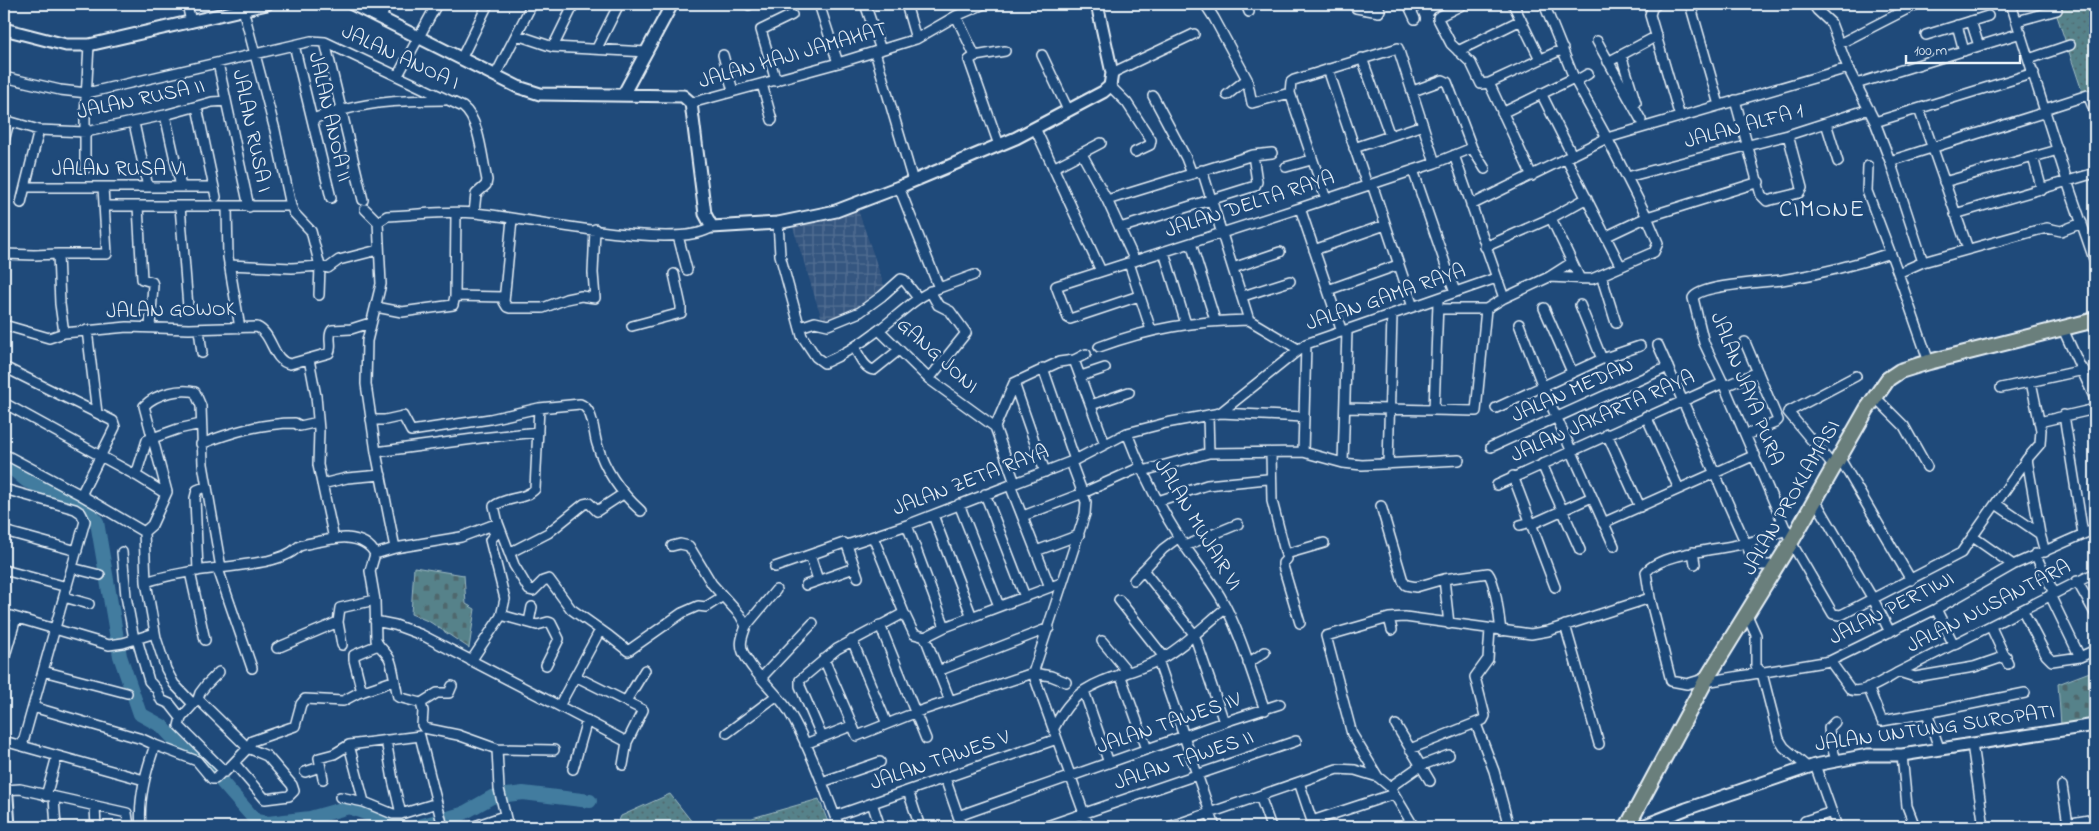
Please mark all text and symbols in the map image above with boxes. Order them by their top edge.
street label: JALAN HAJI JAMAHAT [695,15,891,97]
street label: JALAN ANOA I [336,17,464,99]
scale bar [1906,32,2020,64]
text: 100 m [1914,40,1947,62]
street label: JALAN ANOA II [300,49,358,185]
street label: JALAN RUSA I [223,67,279,195]
street label: JALAN RUSA II [74,72,208,128]
street label: JALAN ALFA 1 [1681,97,1807,157]
street label: JALAN RUSA VI [52,155,186,185]
street label: JALAN DELTA RAYA [1161,163,1339,247]
district label: CIMONE [1779,193,1865,228]
street label: JALAN GAMA RAYA [1302,257,1470,339]
street label: JALAN GOWOK [106,295,237,327]
street label: JALAN JAYA PURA [1702,308,1790,470]
street label: GANG JONI [889,311,985,401]
street label: JALAN MEDAN [1507,351,1639,431]
street label: JALAN JAKARTA RAYA [1506,363,1700,471]
street label: JALAN PROKLAMASI [1735,415,1849,581]
street label: JALAN ZETA RAYA [888,437,1054,525]
street label: JALAN MUJAIR VI [1146,453,1248,597]
street label: JALAN NUSANTARA [1902,553,2076,661]
street label: JALAN PERTIWI [1824,565,1960,653]
street label: JALAN TAWES IV [1093,685,1245,763]
street label: JALAN UNTUNG SUROPATI [1813,697,2057,761]
street label: JALAN TAWES V [866,723,1014,799]
street label: JALAN TAWES II [1110,723,1258,799]

